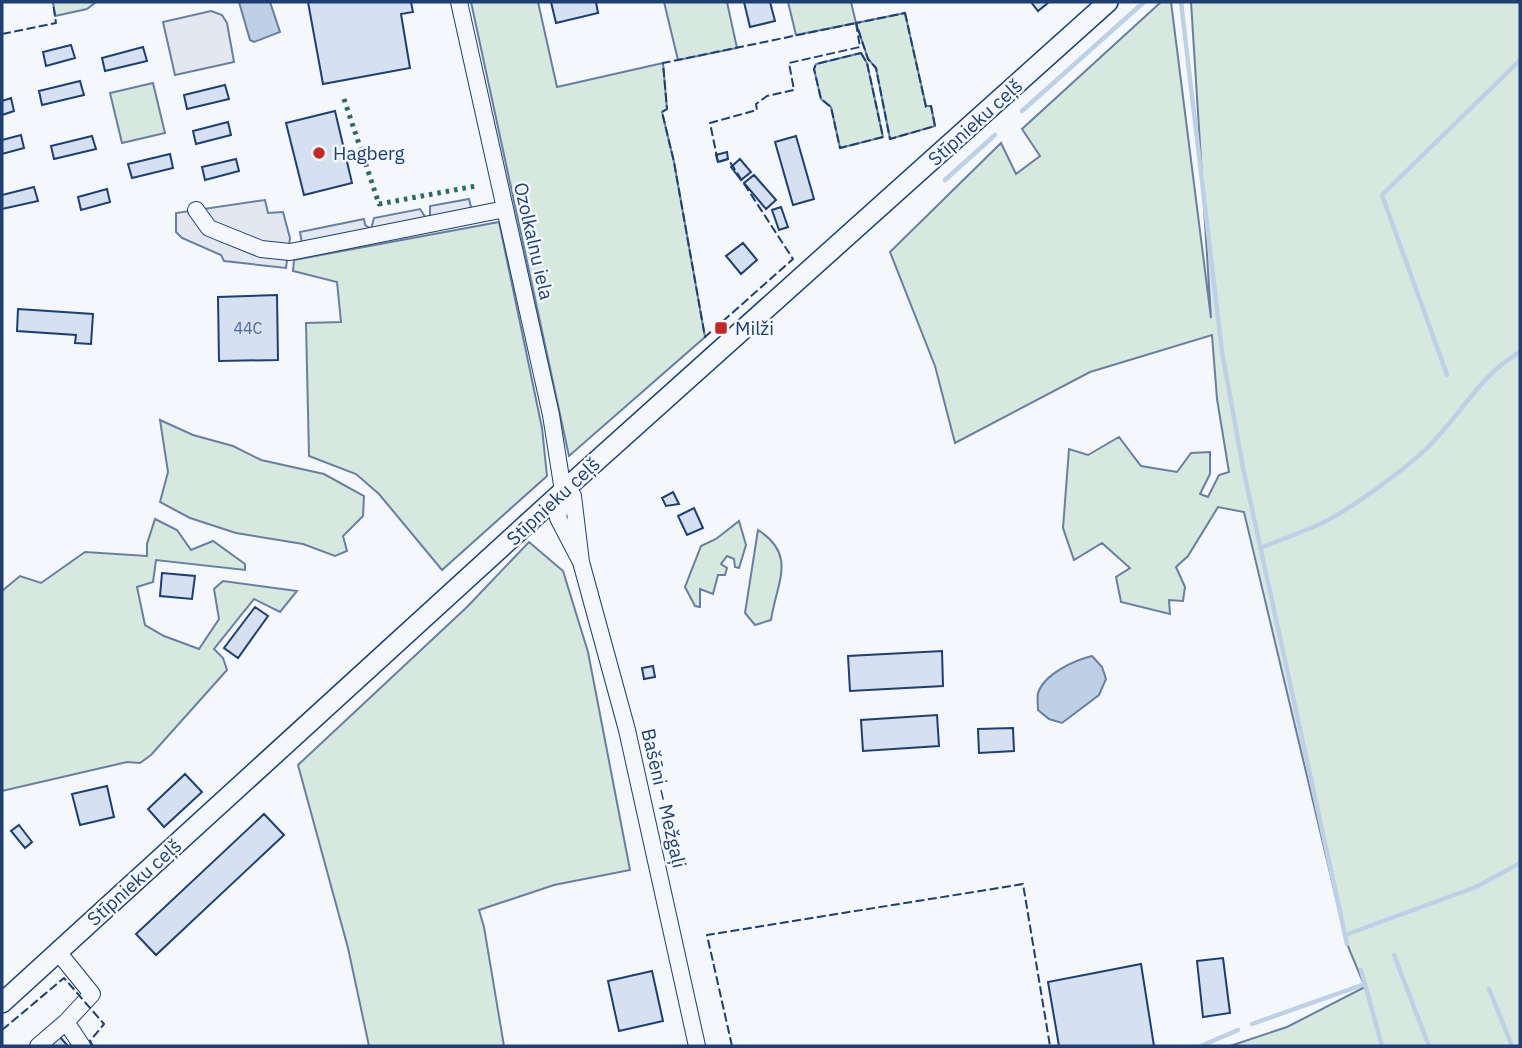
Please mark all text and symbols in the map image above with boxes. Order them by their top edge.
street label: Stīpnieku ceļš [923,73,1027,171]
place label: Hagberg [333,141,405,165]
marker: Hagberg [311,145,327,161]
street label: Ozolkalnu iela [509,180,559,302]
place label: Milži [735,316,774,340]
house number: 44C [233,318,263,338]
marker: Milži [713,320,729,336]
street label: Stīpnieku ceļš [501,452,605,550]
street label: Bašēni – Mežgaļi [636,726,692,870]
street label: Stīpnieku ceļš [82,833,186,931]

